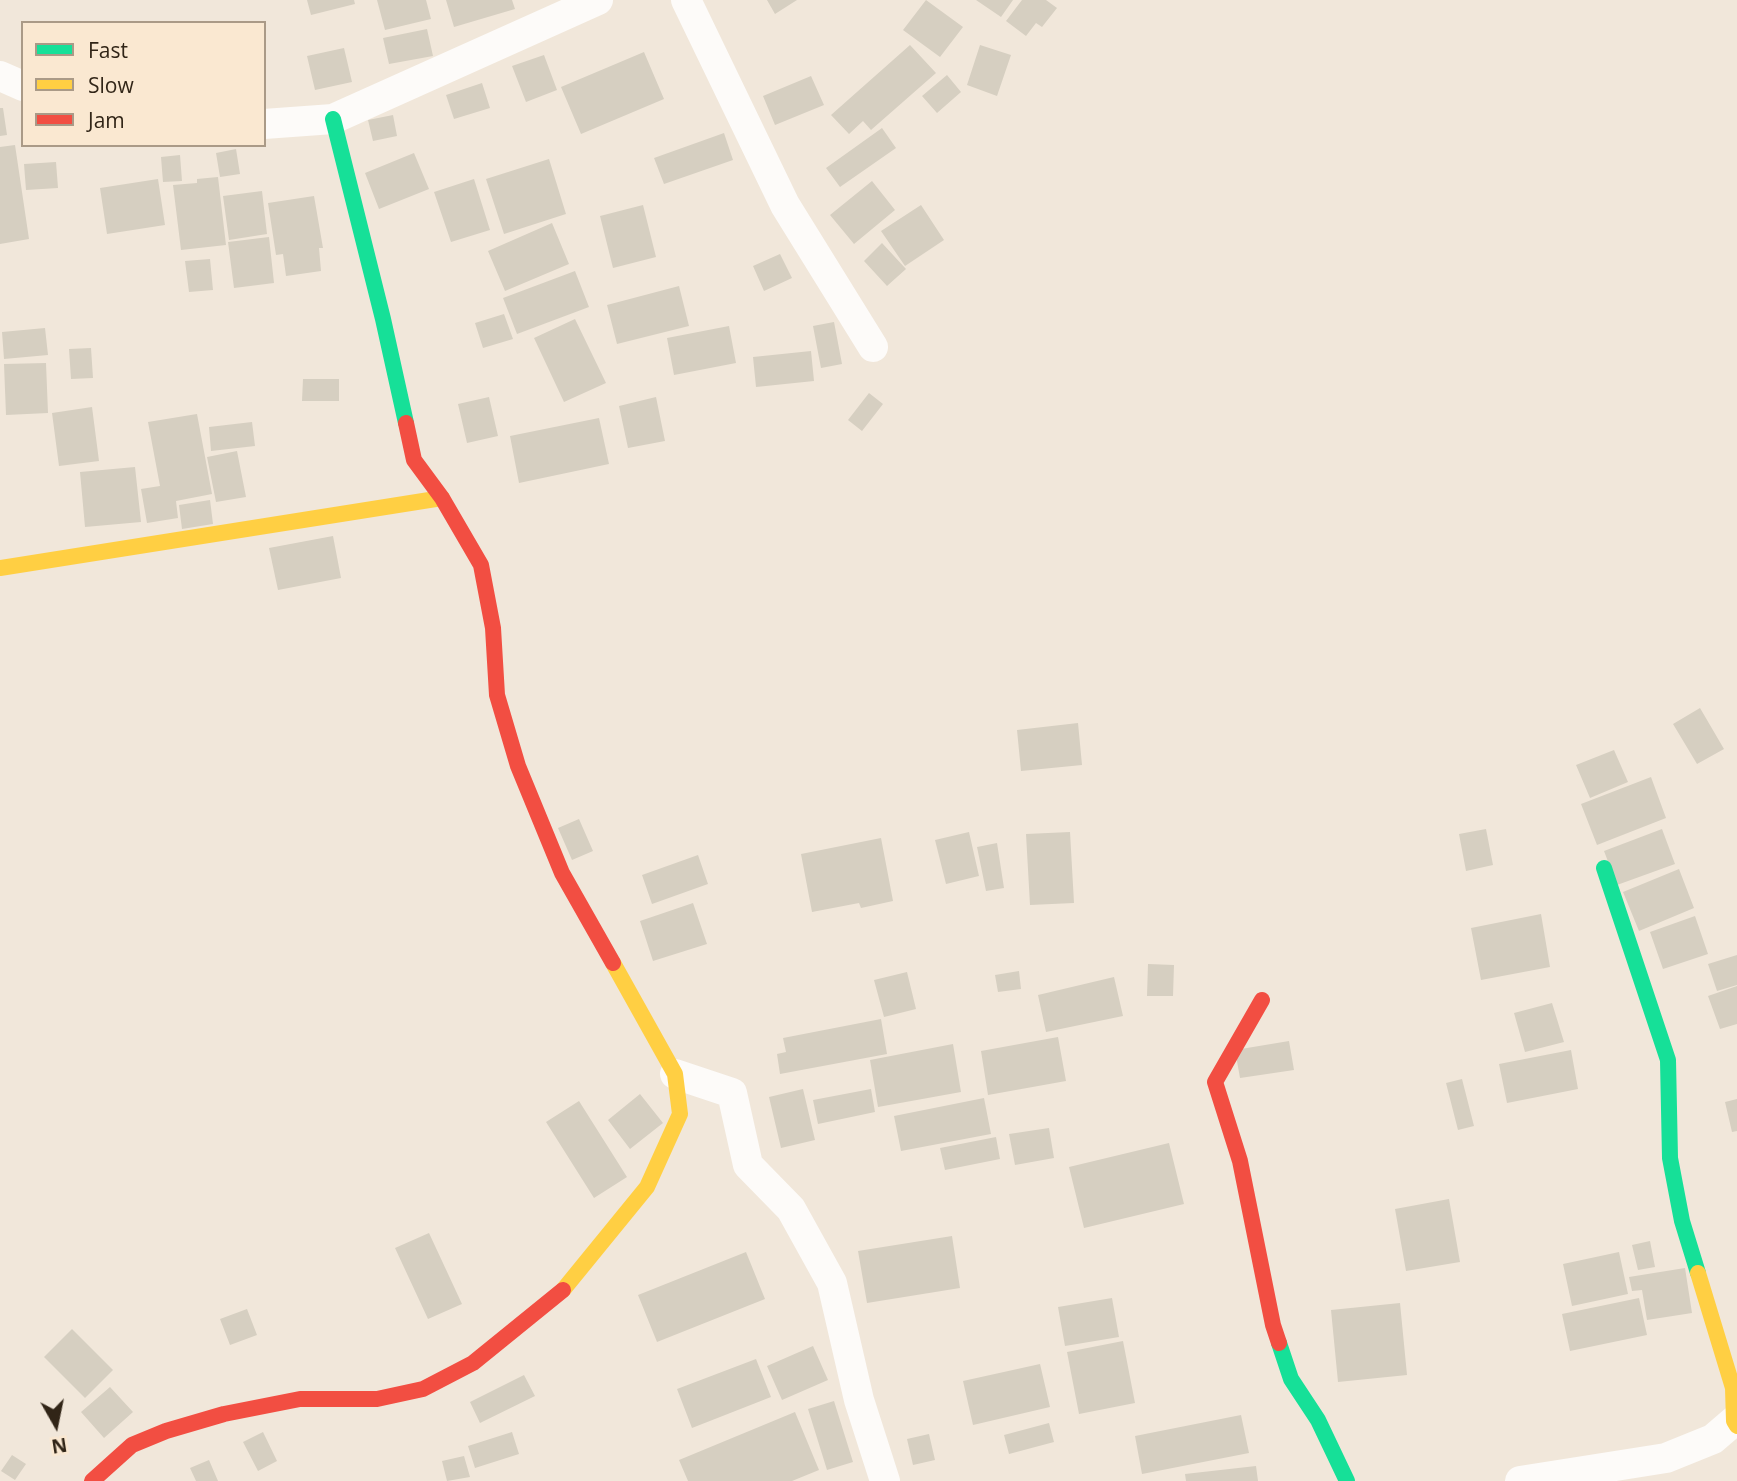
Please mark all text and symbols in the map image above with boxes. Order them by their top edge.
legend [21,21,266,147]
text: Fast [88,36,128,64]
text: Slow [88,71,134,99]
text: Jam [88,106,125,134]
north arrow [21,1390,91,1460]
text: N [50,1432,69,1460]

